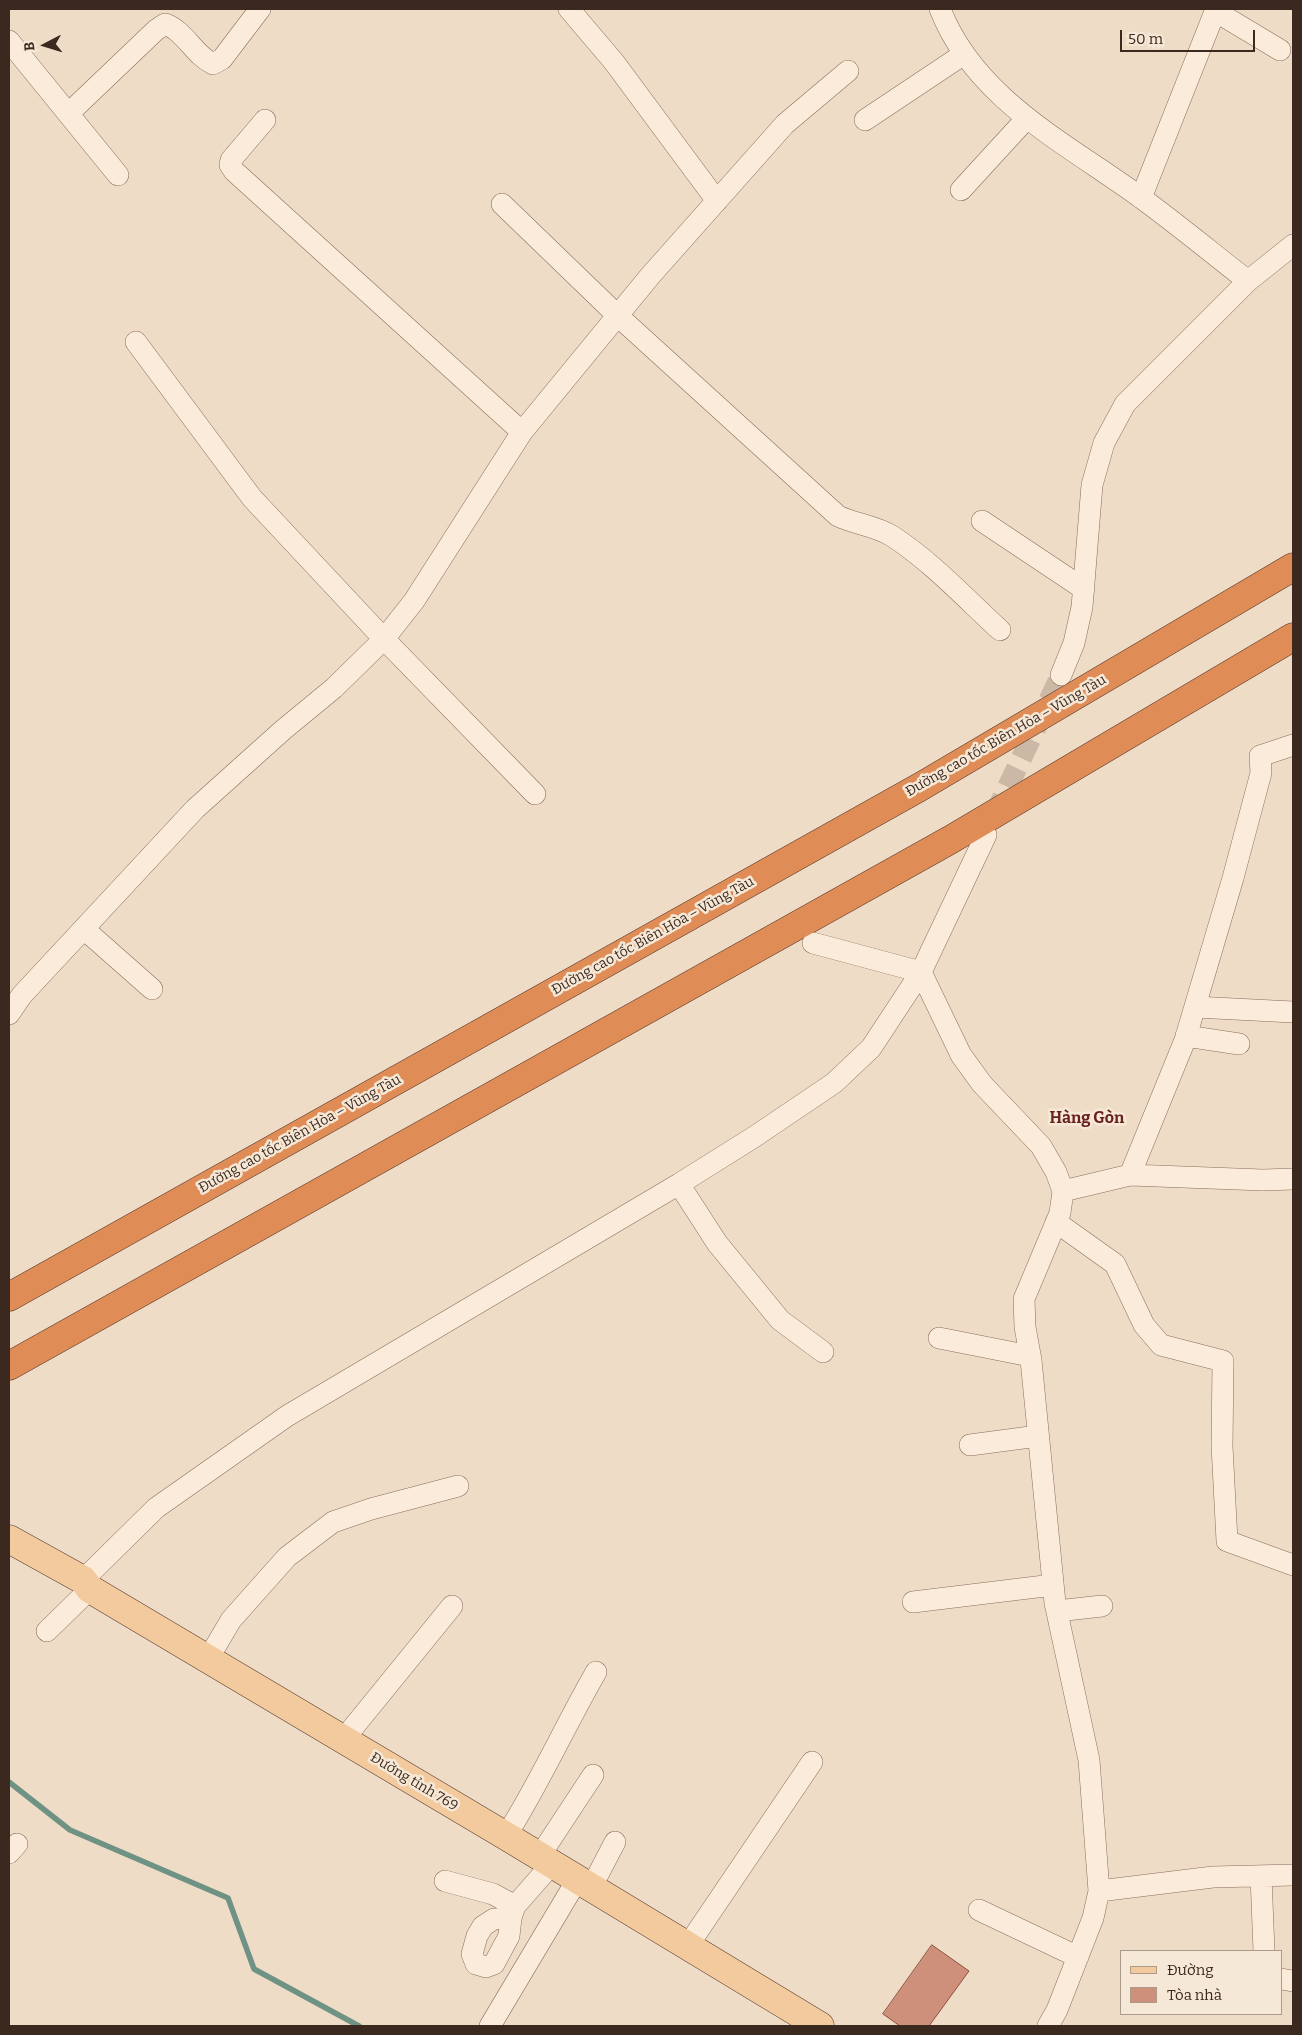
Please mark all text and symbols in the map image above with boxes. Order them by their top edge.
north arrow [20,20,70,70]
scale bar [1122,20,1257,52]
text: 50 m [1128,30,1163,48]
text: B [21,41,38,52]
street label: Đường cao tốc Biên Hòa – Vũng Tàu [903,672,1109,800]
street label: Đường cao tốc Biên Hòa – Vũng Tàu [549,873,757,999]
street label: Đường cao tốc Biên Hòa – Vũng Tàu [196,1071,404,1197]
district label: Hàng Gòn [1050,1109,1124,1129]
street label: Đường tỉnh 769 [367,1749,461,1815]
legend [1120,1950,1282,2015]
text: Đường [1167,1961,1214,1979]
text: Tòa nhà [1167,1986,1222,2004]

